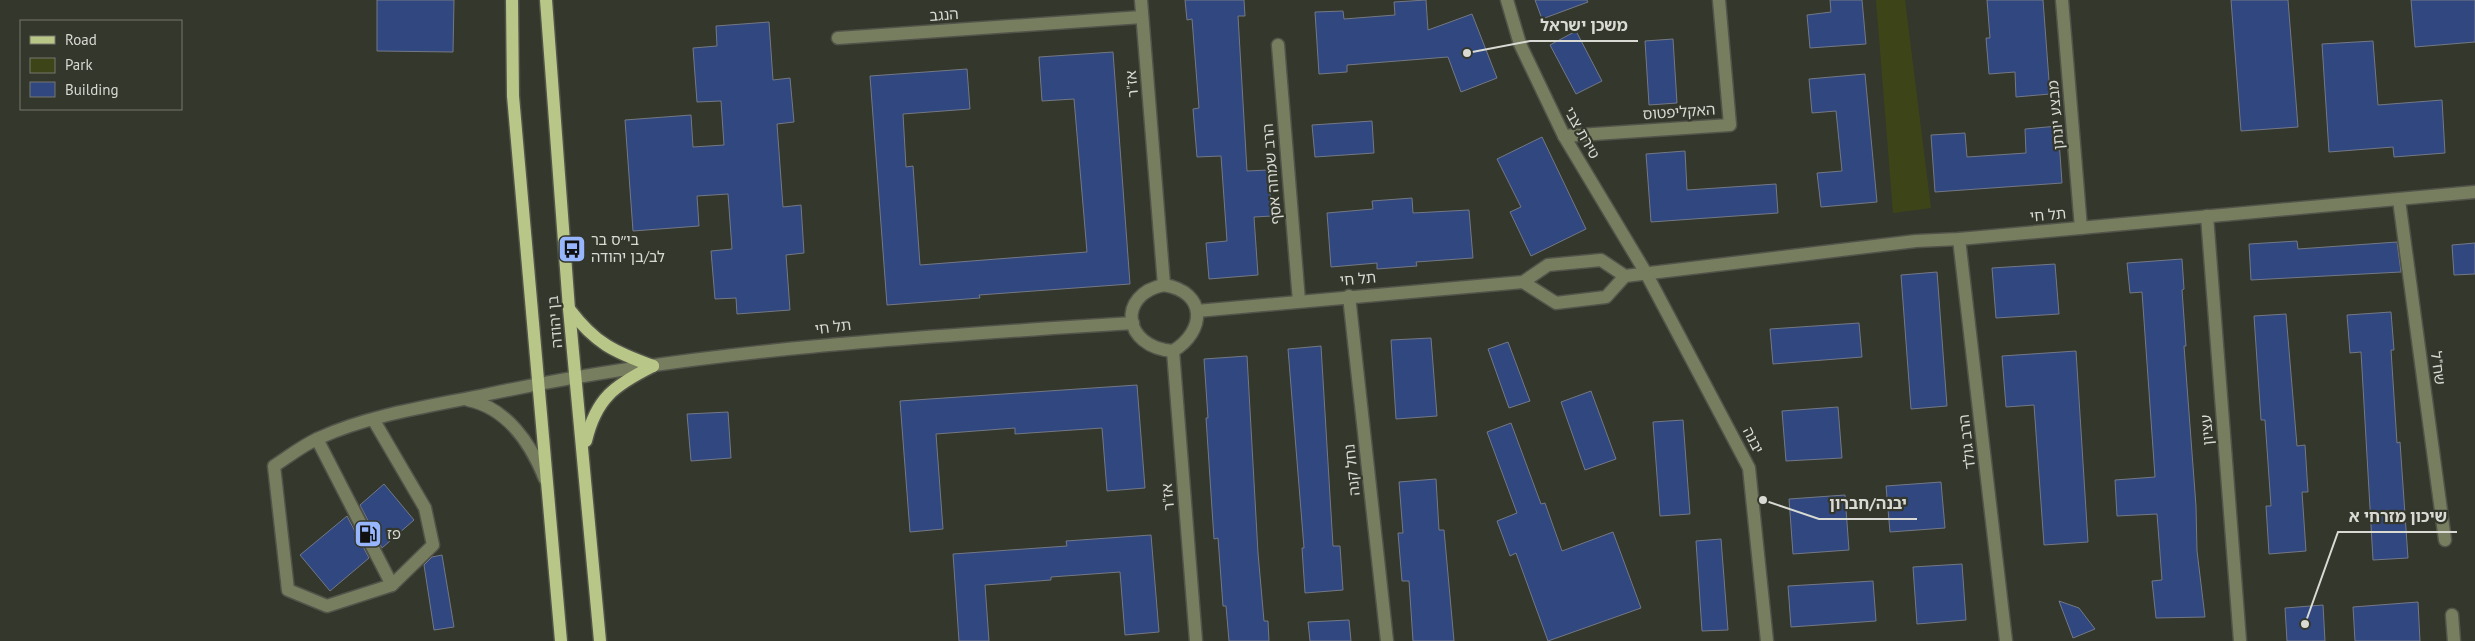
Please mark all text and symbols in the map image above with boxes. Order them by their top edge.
street label: הנגב [929,4,959,25]
callout: משכן ישראל [1530,10,1638,41]
text: משכן ישראל [1540,15,1628,35]
legend [20,20,182,110]
text: Road [65,30,97,49]
text: Park [65,55,93,74]
street label: אז"ר [1121,70,1142,98]
street label: מבצע יונתן [2043,79,2068,151]
text: Building [65,80,119,99]
street label: האקליפטוס [1642,99,1716,124]
street label: טירת צבי [1560,103,1604,162]
street label: הרב שמחה אסף [1258,123,1285,225]
street label: תל חי [2029,203,2067,226]
place label: בי״ס בר לב/בן יהודה [591,230,665,266]
bus stop icon: בי״ס בר לב/בן יהודה [557,234,587,264]
street label: תל חי [1339,267,1377,290]
street label: בן יהודה [543,295,566,349]
street label: תל חי [814,315,852,338]
street label: שח"ל [2427,350,2450,386]
street label: הרב גולד [1954,413,1979,471]
street label: עציון [2196,414,2217,446]
street label: יבנה [1739,423,1768,456]
street label: נחל קנה [1339,443,1364,497]
street label: אז"ר [1157,483,1178,511]
callout: יבנה/חברון [1819,488,1917,519]
text: יבנה/חברון [1829,493,1907,513]
callout: שיכון מזרחי א [2338,501,2457,532]
text: שיכון מזרחי א [2349,506,2447,526]
fuel station icon: פז [353,519,383,549]
place label: פז [387,524,401,543]

